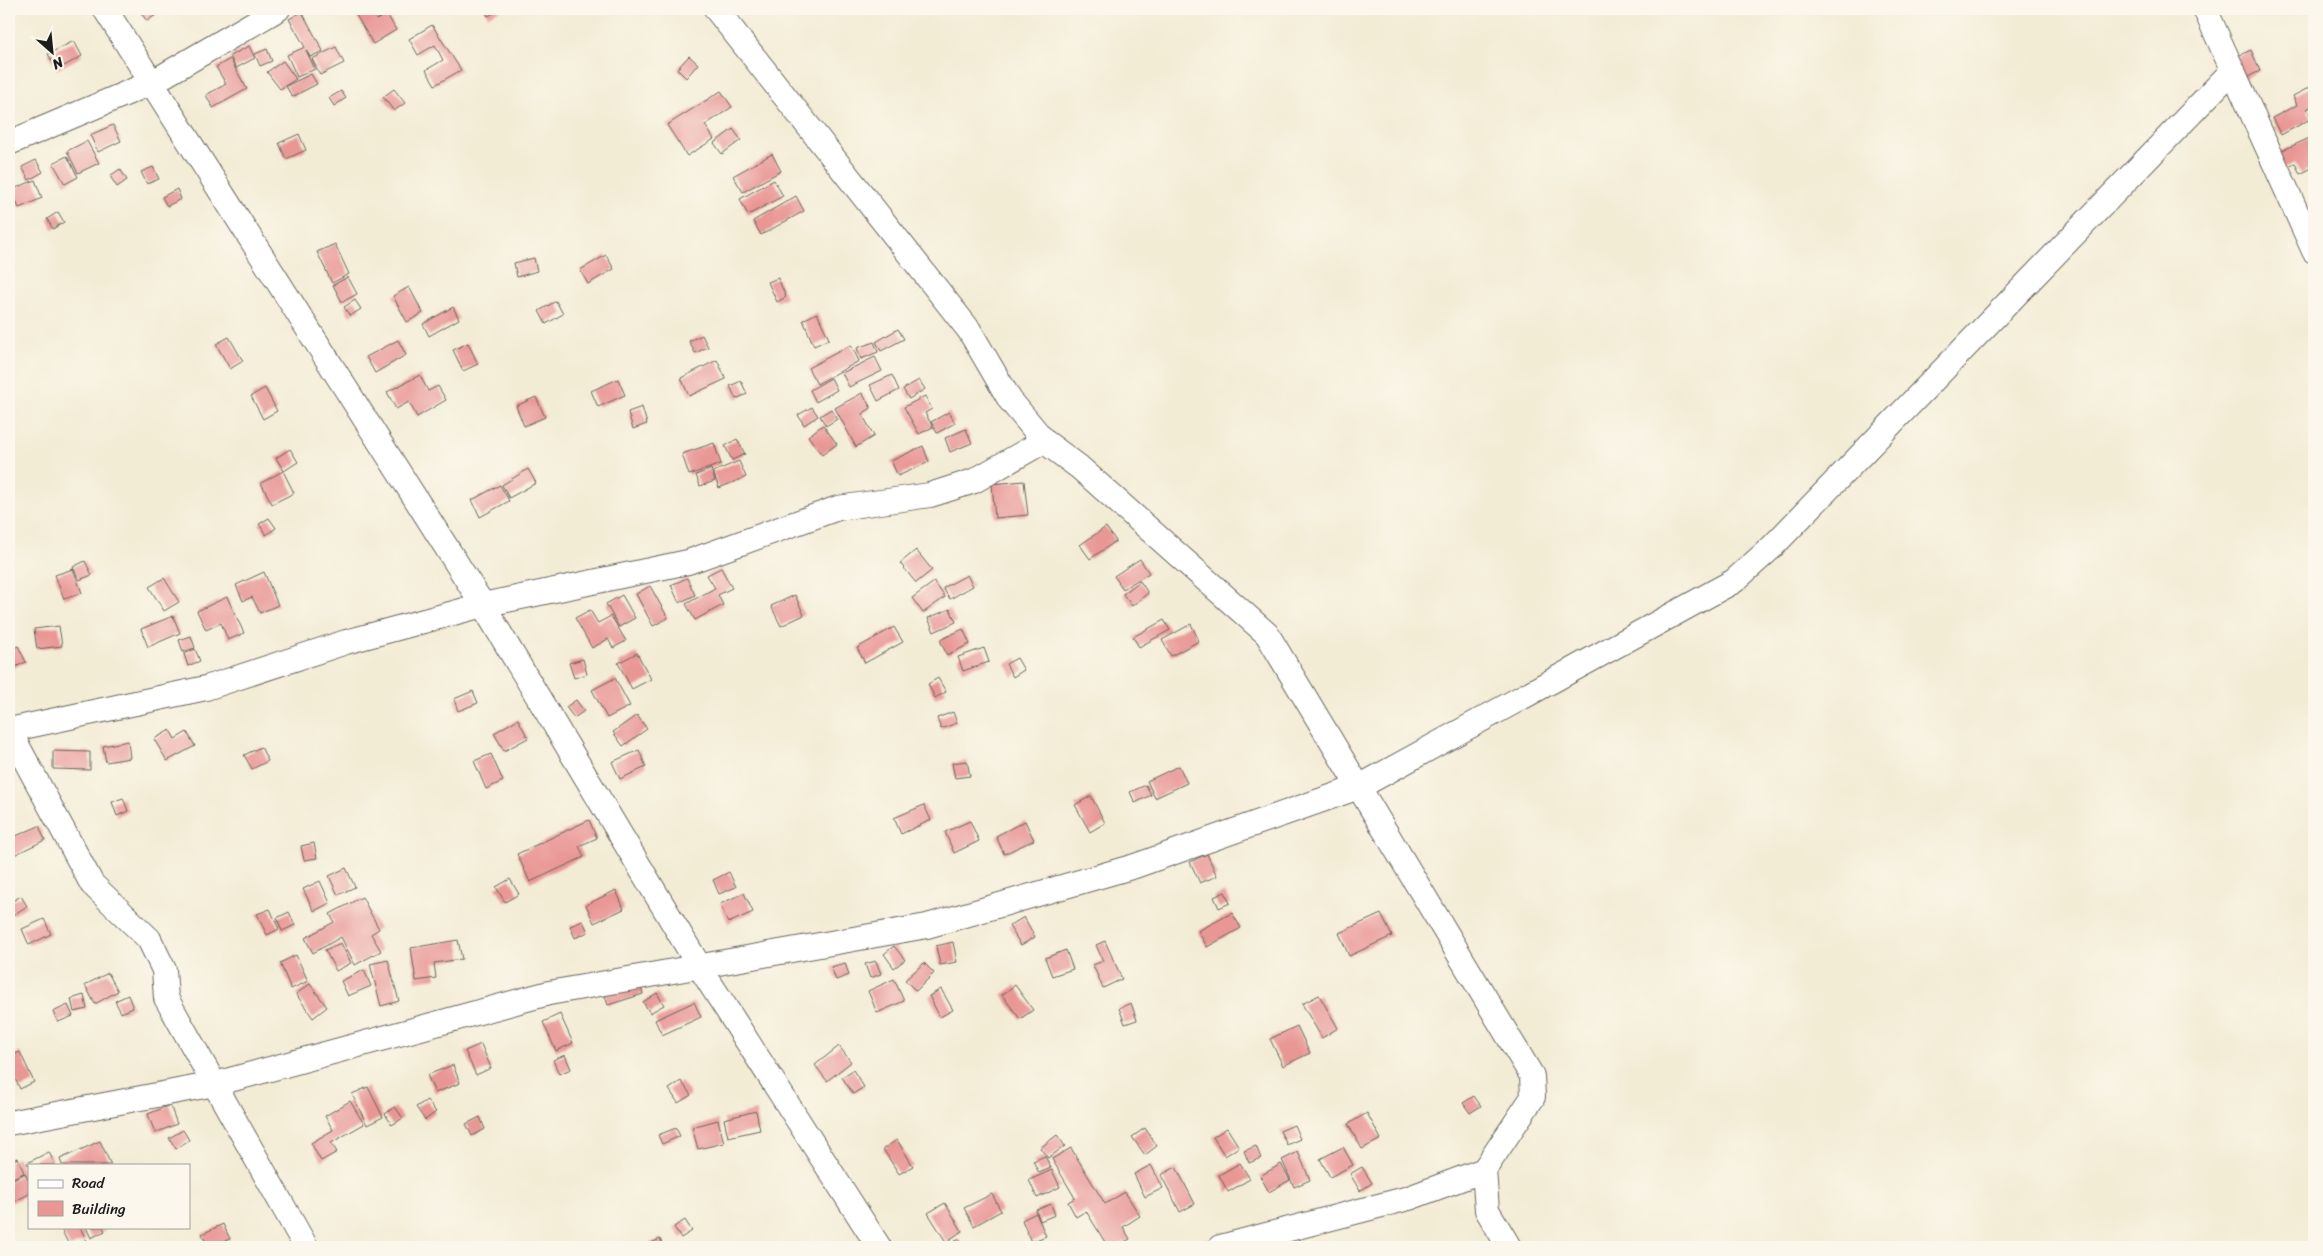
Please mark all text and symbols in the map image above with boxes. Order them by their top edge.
north arrow [28,28,78,78]
text: N [47,49,69,77]
legend [28,1164,190,1228]
text: Road [72,1170,105,1196]
text: Building [72,1196,126,1222]

